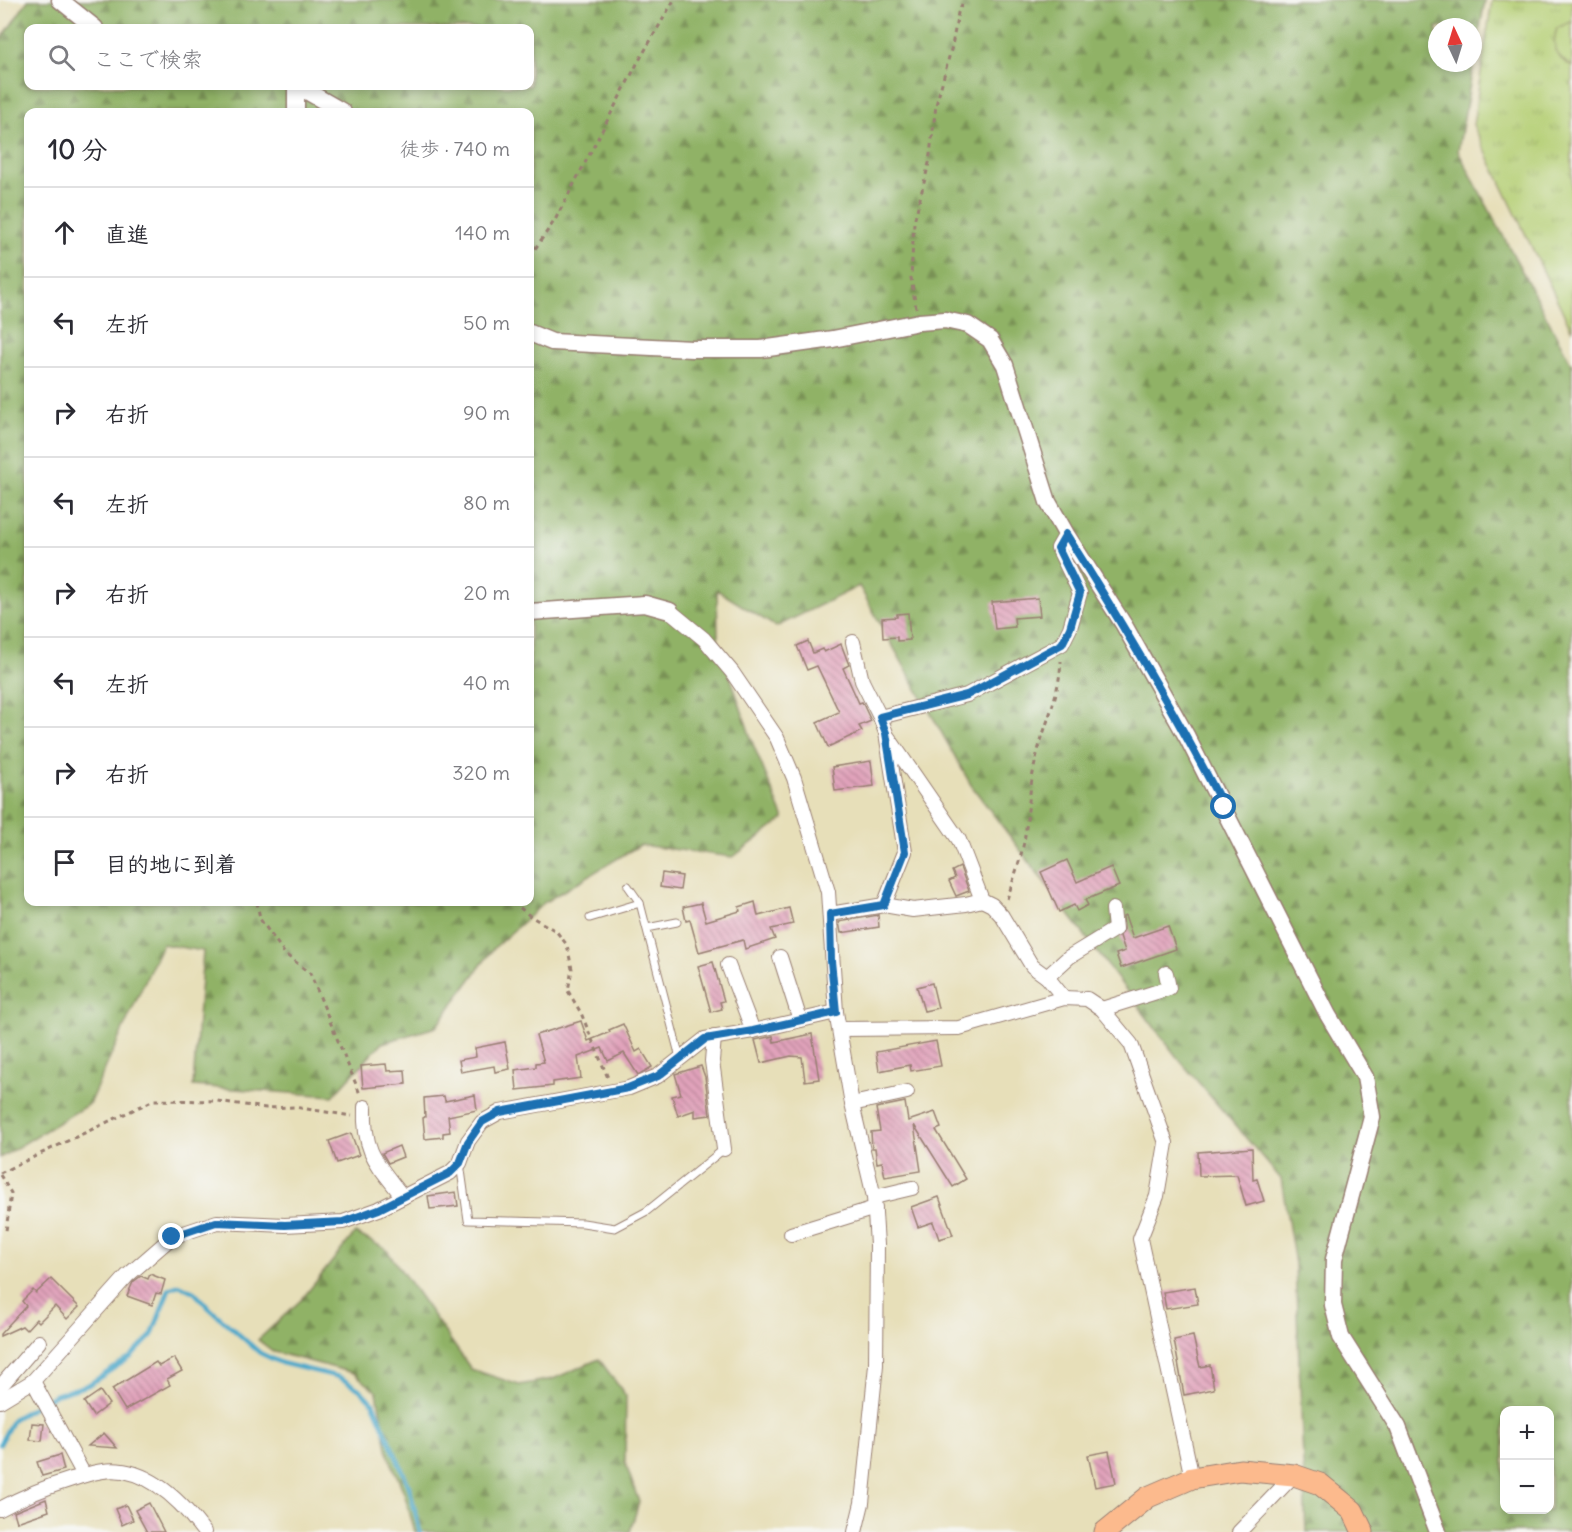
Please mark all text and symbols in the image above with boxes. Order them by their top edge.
north arrow [1428,18,1482,72]
search box [24,24,534,90]
icon: search [45,41,78,74]
text: ここで検索 [93,45,203,73]
text: 10 分 [48,133,108,166]
text: 徒歩 · 740 m [400,136,510,161]
icon: ahead [48,216,81,249]
text: 直進 [105,220,149,248]
text: 140 m [455,220,510,245]
icon: left [48,306,81,339]
text: 左折 [105,310,149,338]
text: 50 m [463,310,510,335]
icon: right [48,396,81,429]
text: 右折 [105,400,149,428]
text: 90 m [463,400,510,425]
icon: left [48,486,81,519]
text: 左折 [105,490,149,518]
text: 80 m [463,490,510,515]
icon: right [48,576,81,609]
text: 右折 [105,580,149,608]
text: 20 m [464,580,510,605]
icon: left [48,666,81,699]
text: 左折 [105,670,149,698]
text: 40 m [463,670,510,695]
icon: right [48,756,81,789]
text: 右折 [105,760,149,788]
text: 320 m [452,760,510,785]
route start [1210,793,1236,819]
icon: arrive [48,846,81,879]
text: 目的地に到着 [105,850,237,878]
route end [158,1223,184,1249]
map controls [1500,1406,1554,1514]
button: + [1500,1406,1554,1460]
button: − [1500,1460,1554,1514]

